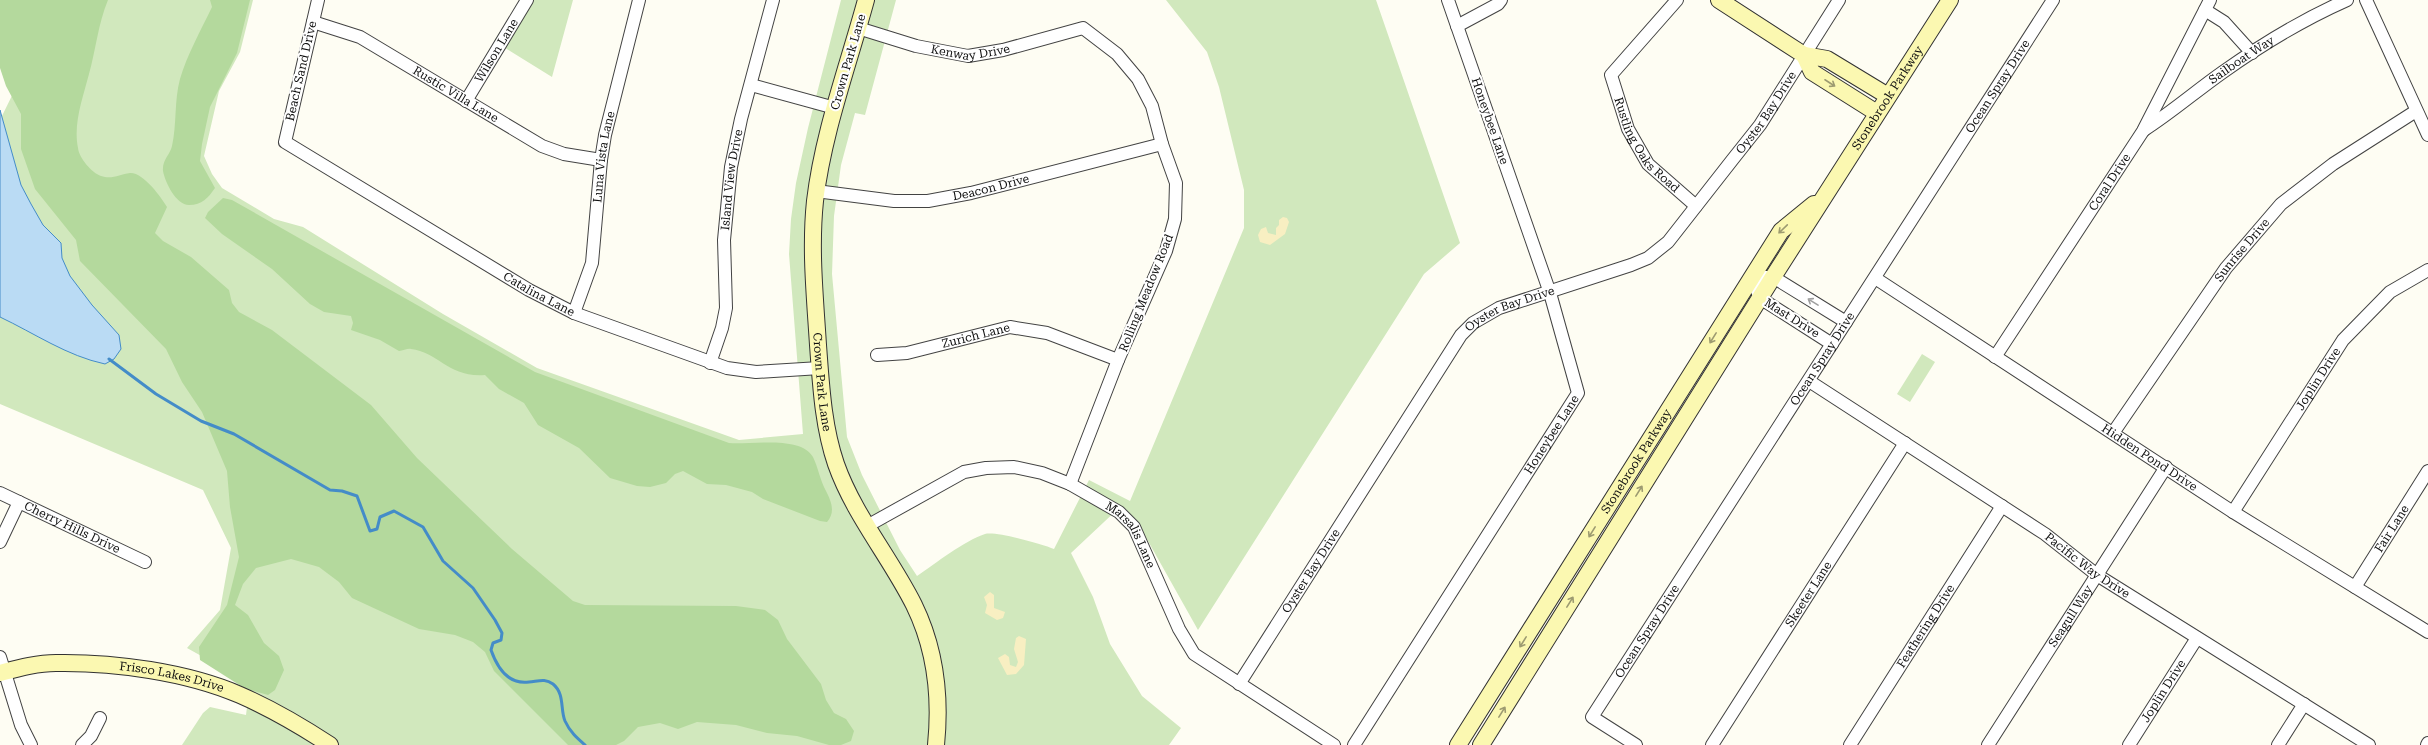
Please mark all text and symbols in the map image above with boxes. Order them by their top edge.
street label: Crown Park Lane [828,12,869,112]
street label: Wilson Lane [472,16,521,85]
street label: Beach Sand Drive [283,19,319,122]
street label: Sailboat Way [2206,33,2277,87]
street label: Ocean Spray Drive [1962,37,2033,135]
street label: Kenway Drive [930,41,1012,63]
street label: Stonebrook Parkway [1849,43,1926,153]
street label: Rustic Villa Lane [411,63,501,126]
street label: Oyster Bay Drive [1733,68,1799,157]
street label: Honeybee Lane [1469,76,1512,167]
one-way arrow [1824,78,1835,87]
street label: Rustling Oaks Road [1611,96,1683,196]
street label: Luna Vista Lane [590,109,618,203]
street label: Island View Drive [718,128,746,231]
street label: Coral Drive [2086,151,2134,213]
street label: Deacon Drive [951,171,1031,203]
street label: Sunrise Drive [2212,215,2273,284]
one-way arrow [1778,225,1788,234]
street label: Rolling Meadow Road [1116,232,1176,354]
street label: Catalina Lane [501,269,577,319]
street label: Oyster Bay Drive [1462,283,1557,334]
street label: Mast Drive [1762,296,1822,341]
one-way arrow [1807,297,1819,305]
street label: Ocean Spray Drive [1787,309,1858,408]
street label: Zurich Lane [940,320,1012,351]
street label: Crown Park Lane [810,332,834,433]
one-way arrow [1709,333,1717,344]
street label: Joplin Drive [2293,345,2344,413]
street label: Honeybee Lane [1521,392,1582,477]
street label: Stonebrook Parkway [1598,406,1675,516]
street label: Hidden Pond Drive [2099,421,2200,494]
one-way arrow [1635,486,1643,497]
street label: Cherry Hills Drive [22,499,123,556]
street label: Marsalis Lane [1103,499,1158,571]
street label: Fair Lane [2372,502,2412,555]
street label: Oyster Bay Drive [1279,526,1343,616]
one-way arrow [1588,526,1596,537]
street label: Pacific Way Drive [2042,530,2133,601]
street label: Skeeter Lane [1782,558,1835,630]
street label: Feathering Drive [1894,581,1958,670]
street label: Ocean Spray Drive [1612,582,1682,681]
street label: Seagull Way [2046,582,2096,650]
one-way arrow [1567,596,1575,608]
one-way arrow [1518,636,1526,648]
street label: Joplin Drive [2138,657,2189,725]
street label: Frisco Lakes Drive [119,659,226,695]
one-way arrow [1498,706,1506,718]

